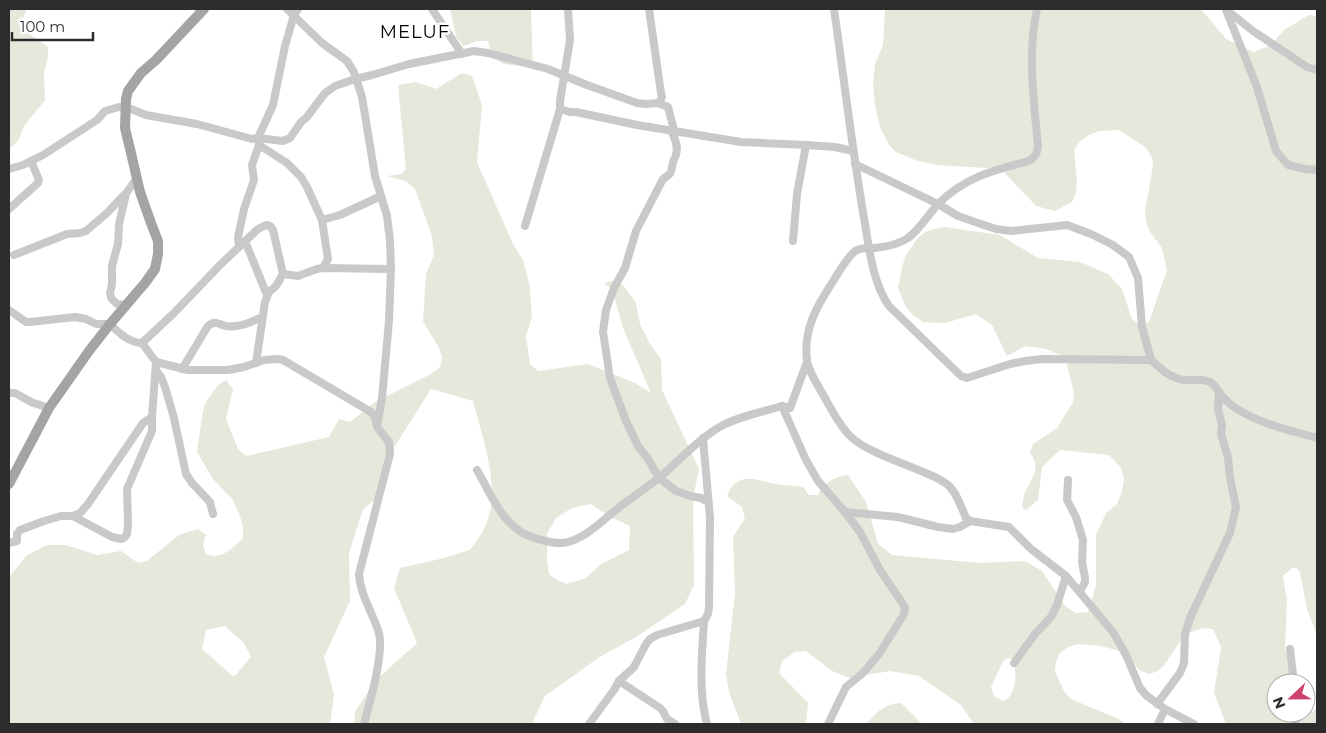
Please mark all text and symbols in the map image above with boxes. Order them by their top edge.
scale bar [12,10,94,42]
text: 100 m [20,17,65,36]
district label: MELUF [380,21,450,43]
north arrow [1266,673,1316,723]
text: N [1268,694,1289,711]

